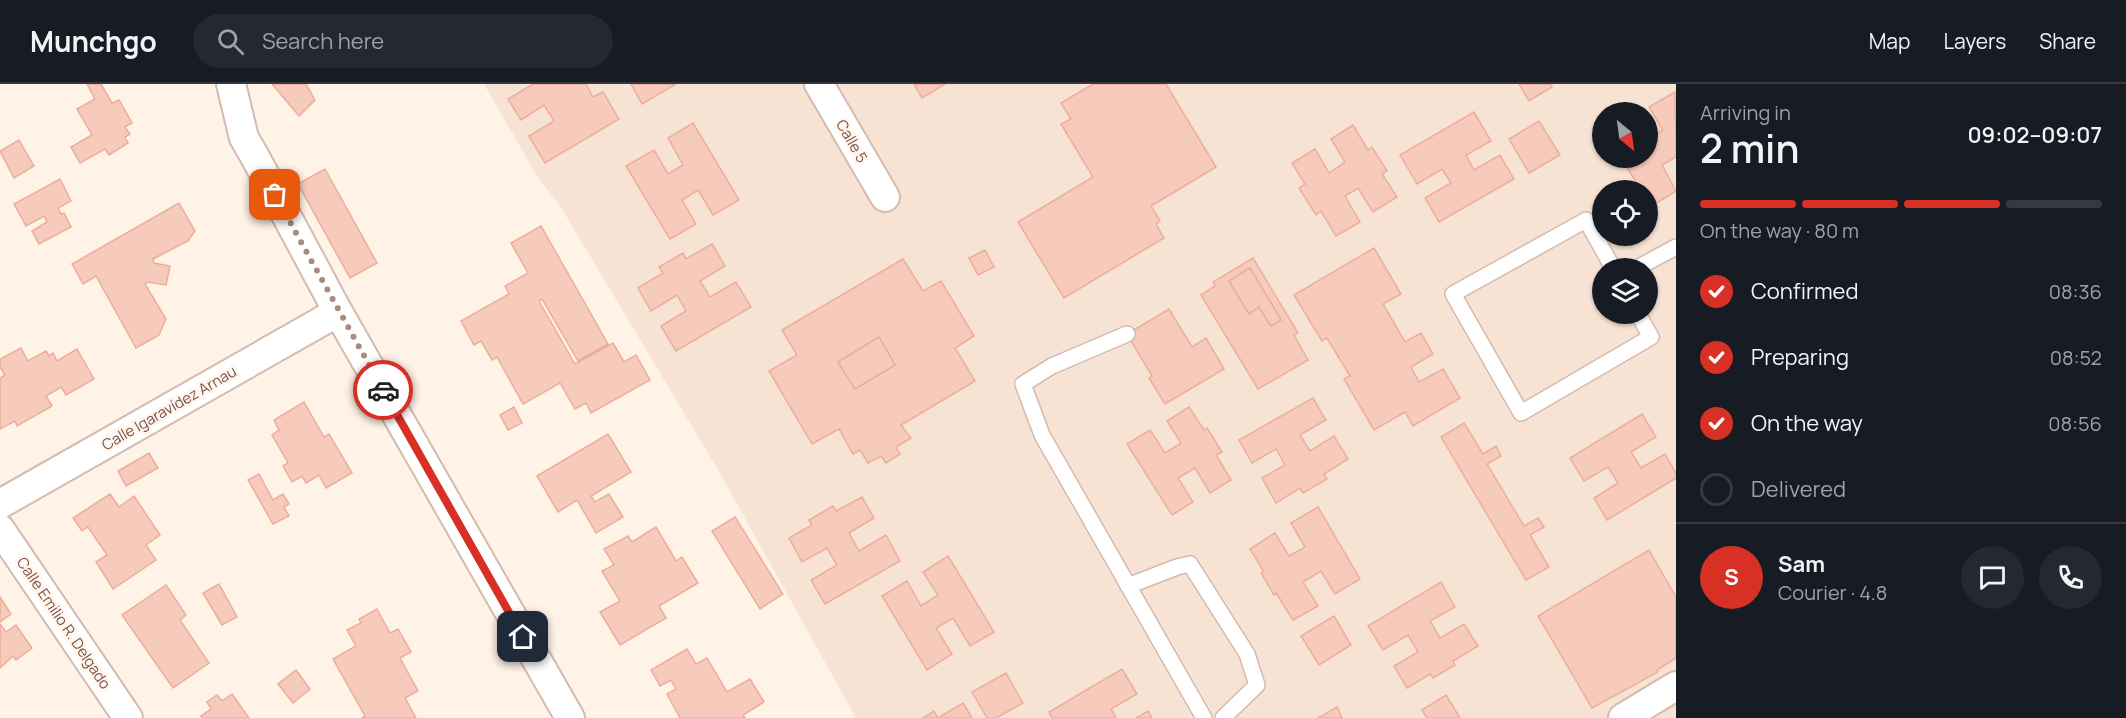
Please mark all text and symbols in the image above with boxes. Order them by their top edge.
search box [193,14,613,68]
text: Munchgo [30,22,157,60]
icon: search [214,25,247,58]
text: Search here [262,26,384,56]
text: Map [1869,27,1910,55]
text: Layers [1943,27,2006,55]
text: Share [2039,27,2096,55]
text: Arriving in [1700,99,1791,126]
north arrow [1592,102,1658,168]
map controls [1592,102,1658,324]
street label: Calle 5 [831,116,873,166]
text: 09:02–09:07 [1967,120,2102,150]
text: 2 min [1700,121,1799,175]
pin [249,169,300,220]
icon: bag [258,178,291,211]
button: locate [1592,180,1658,246]
text: On the way · 80 m [1700,217,1859,244]
button: layers [1592,258,1658,324]
icon: check [1700,275,1733,308]
text: Confirmed [1751,276,1859,306]
text: 08:36 [2049,278,2102,305]
icon: check [1700,341,1733,374]
text: Preparing [1751,342,1849,372]
text: 08:52 [2050,344,2102,371]
courier [353,360,413,420]
street label: Calle Igaravídez Arnau [98,361,240,455]
icon: car [367,374,400,407]
icon: check [1700,407,1733,440]
text: On the way [1751,408,1863,438]
text: 08:56 [2048,410,2102,437]
text: Delivered [1751,474,1846,504]
button: chat [1961,546,2024,609]
button: phone [2039,546,2102,609]
text: Sam [1778,549,1825,579]
street label: Calle Emilio R. Delgado [12,553,116,693]
text: S [1724,562,1739,592]
text: Courier · 4.8 [1778,579,1887,606]
pin [497,611,548,662]
icon: home [506,620,539,653]

